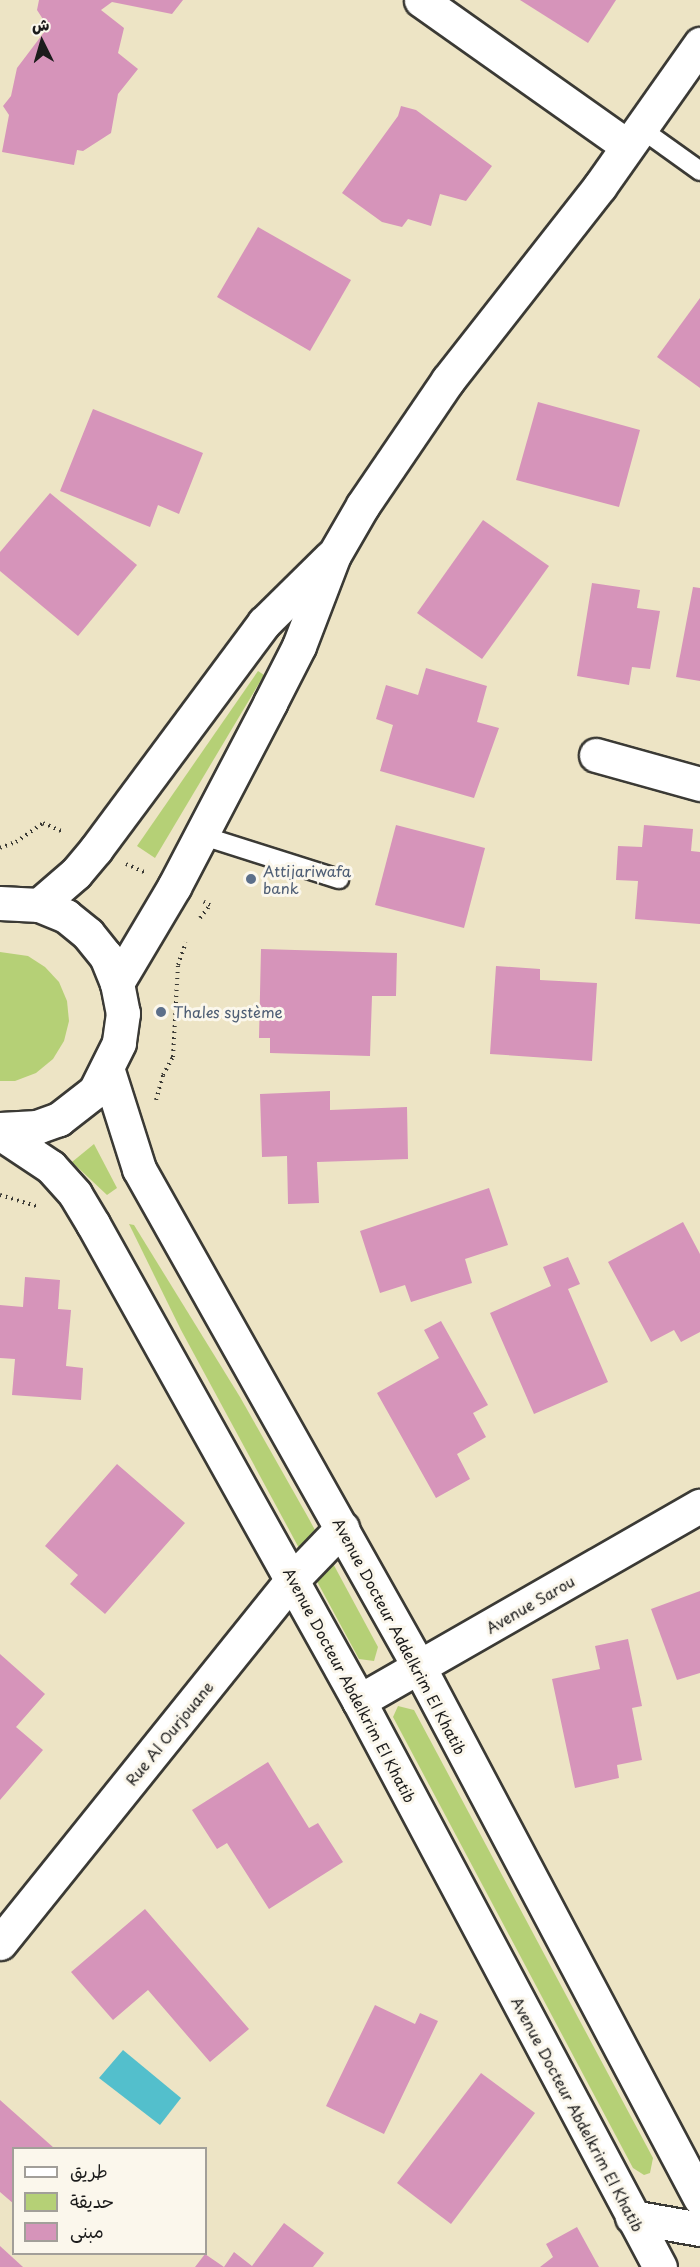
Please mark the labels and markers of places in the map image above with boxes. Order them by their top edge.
place label: Attijariwafa bank [263,861,351,896]
marker: Attijariwafa bank [244,872,258,886]
place label: Thales système [173,1003,284,1021]
marker: Thales système [154,1005,168,1019]

